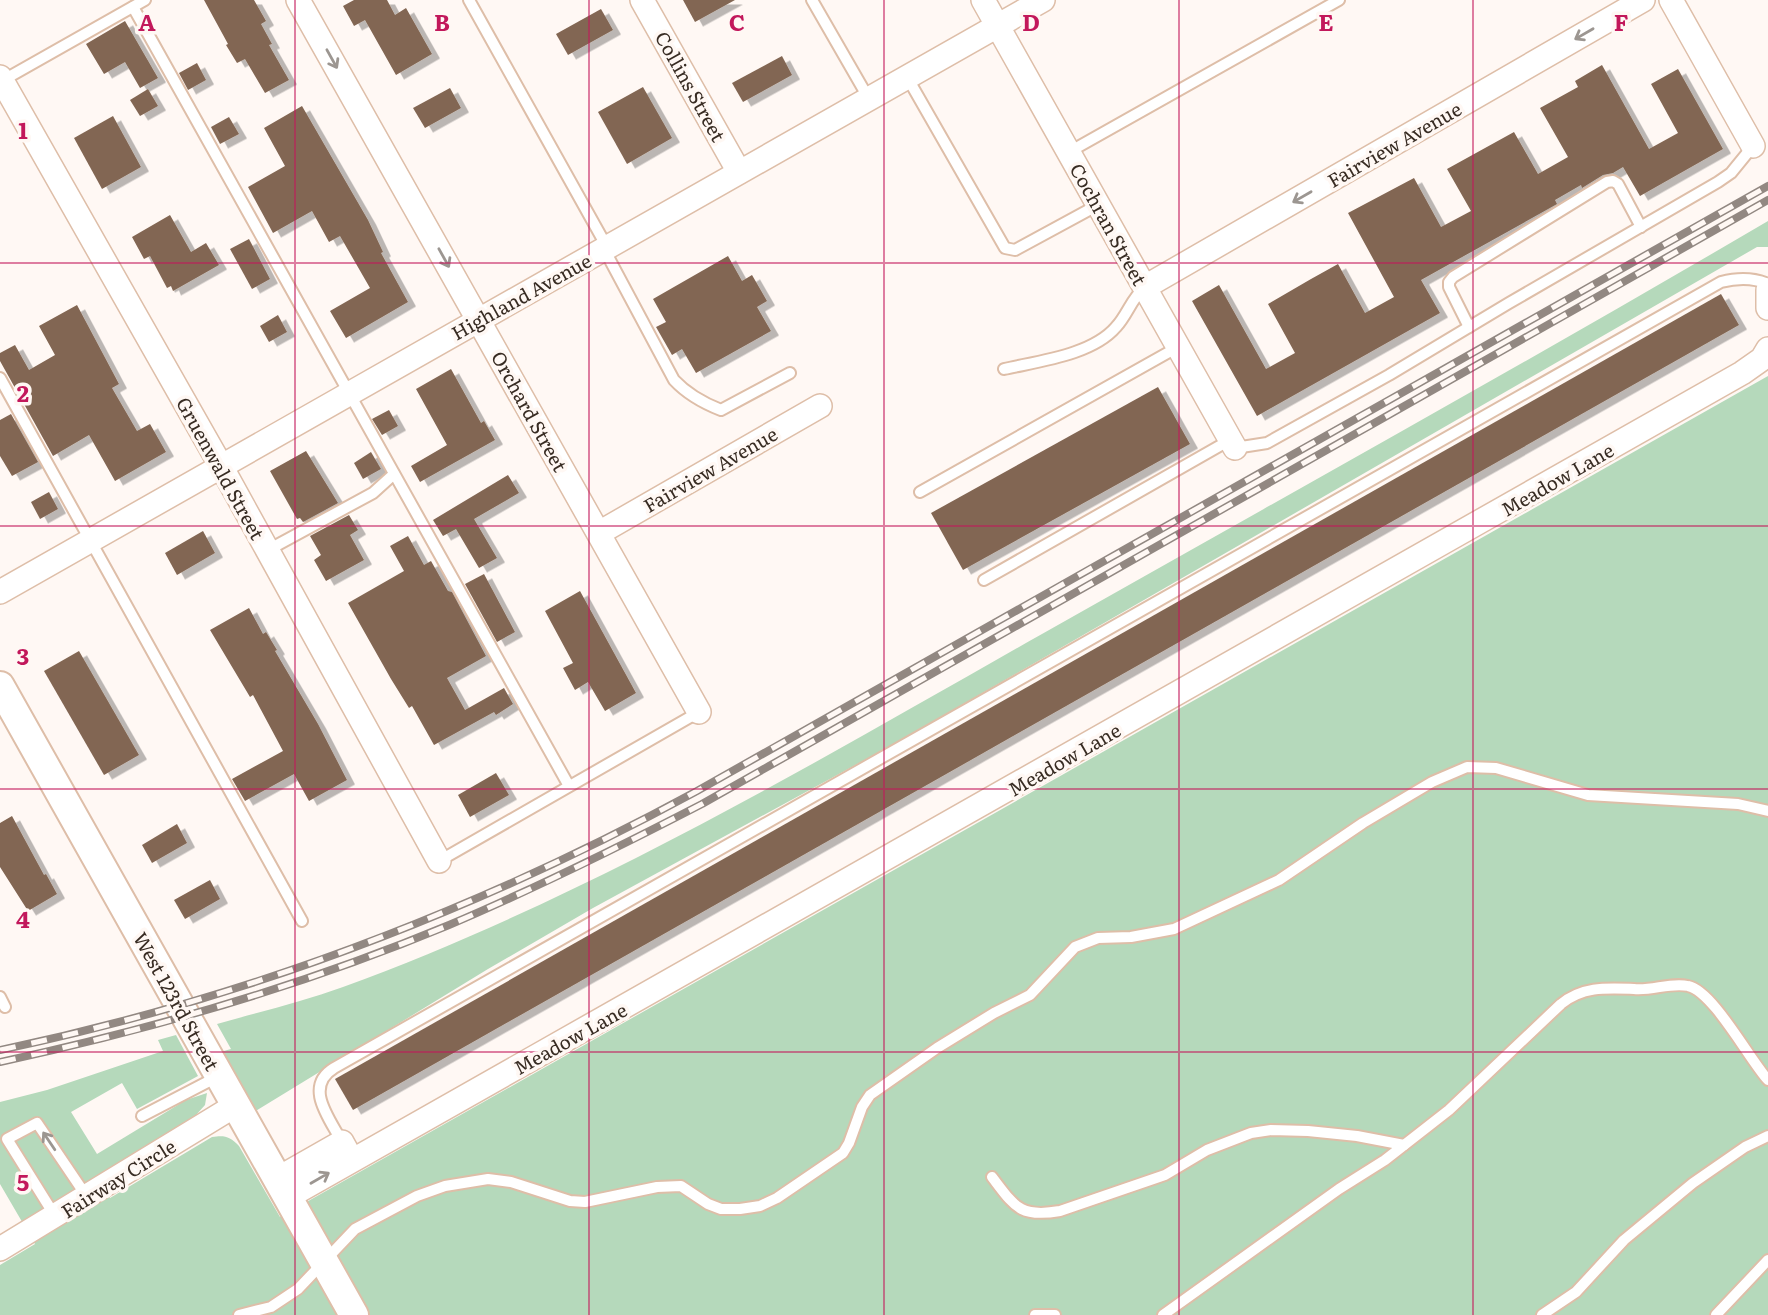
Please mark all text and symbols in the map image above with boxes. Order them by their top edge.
text: A [138,4,156,38]
text: B [434,4,450,38]
text: C [729,4,745,38]
text: D [1022,4,1040,38]
text: E [1318,4,1334,38]
text: F [1614,4,1629,38]
street label: Collins Street [649,26,733,147]
one-way arrow [1574,28,1595,41]
one-way arrow [325,49,339,69]
street label: Fairview Avenue [1322,94,1466,194]
text: 1 [18,112,28,146]
street label: Cochran Street [1064,158,1154,291]
one-way arrow [1292,190,1312,204]
street label: Highland Avenue [446,246,596,346]
one-way arrow [437,247,451,267]
street label: Orchard Street [485,346,575,477]
text: 2 [17,375,29,409]
street label: Gruenwald Street [170,392,272,545]
street label: Fairview Avenue [638,419,782,519]
street label: Meadow Lane [1496,435,1619,523]
text: 3 [17,638,29,672]
street label: Meadow Lane [1003,715,1126,803]
text: 4 [16,901,30,935]
street label: West 123rd Street [127,927,227,1076]
street label: Meadow Lane [508,995,632,1081]
one-way arrow [42,1132,56,1151]
street label: Fairway Circle [55,1132,181,1224]
text: 5 [17,1164,29,1198]
one-way arrow [309,1171,330,1184]

